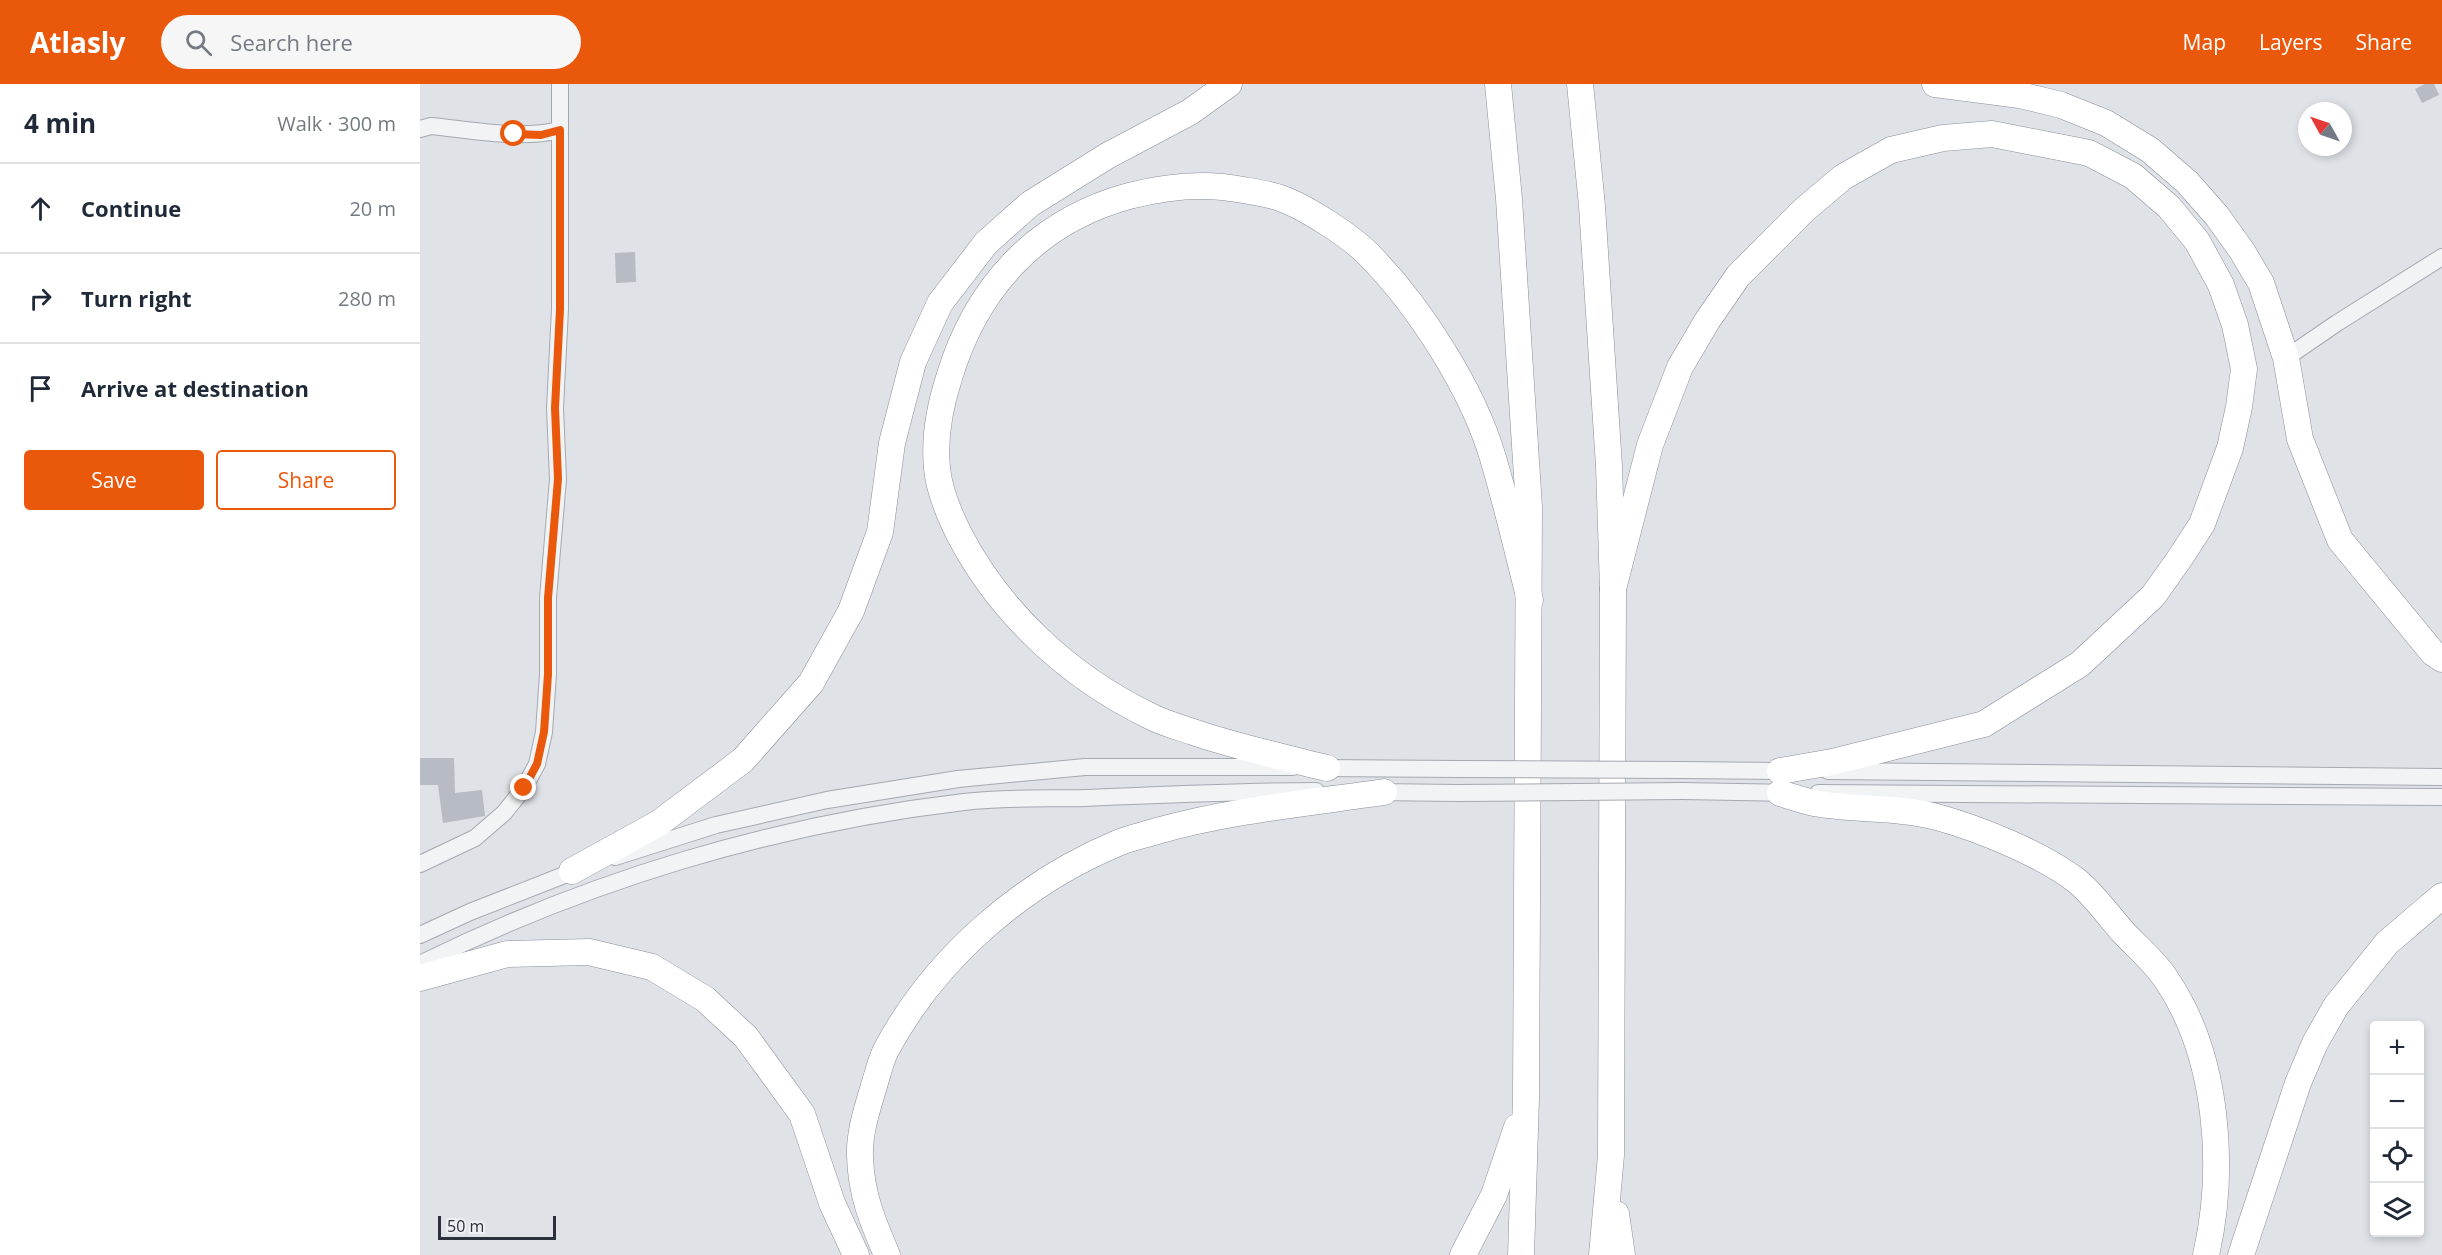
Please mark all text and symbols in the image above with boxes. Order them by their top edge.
search box [161,15,581,69]
text: Atlasly [30,23,125,61]
icon: search [182,26,215,59]
text: Search here [230,27,353,57]
text: Map [2183,28,2226,56]
text: Layers [2259,28,2323,56]
text: Share [2356,28,2412,56]
north arrow [2298,102,2352,156]
text: 4 min [24,105,96,141]
text: Walk · 300 m [277,110,396,137]
route start [500,120,526,146]
icon: ahead [24,192,57,225]
text: Continue [81,193,181,223]
text: 20 m [349,195,396,222]
icon: right [24,282,57,315]
text: Turn right [81,283,192,313]
text: 280 m [338,285,396,312]
icon: arrive [24,372,57,405]
text: Arrive at destination [81,373,309,403]
button: Save [24,450,204,510]
button: Share [216,450,396,510]
route end [510,774,536,800]
map controls [2370,1021,2424,1237]
button: + [2370,1021,2424,1075]
button: − [2370,1075,2424,1129]
button: locate [2370,1129,2424,1183]
button: layers [2370,1183,2424,1237]
scale bar [438,1213,556,1240]
text: 50 m [447,1215,484,1237]

